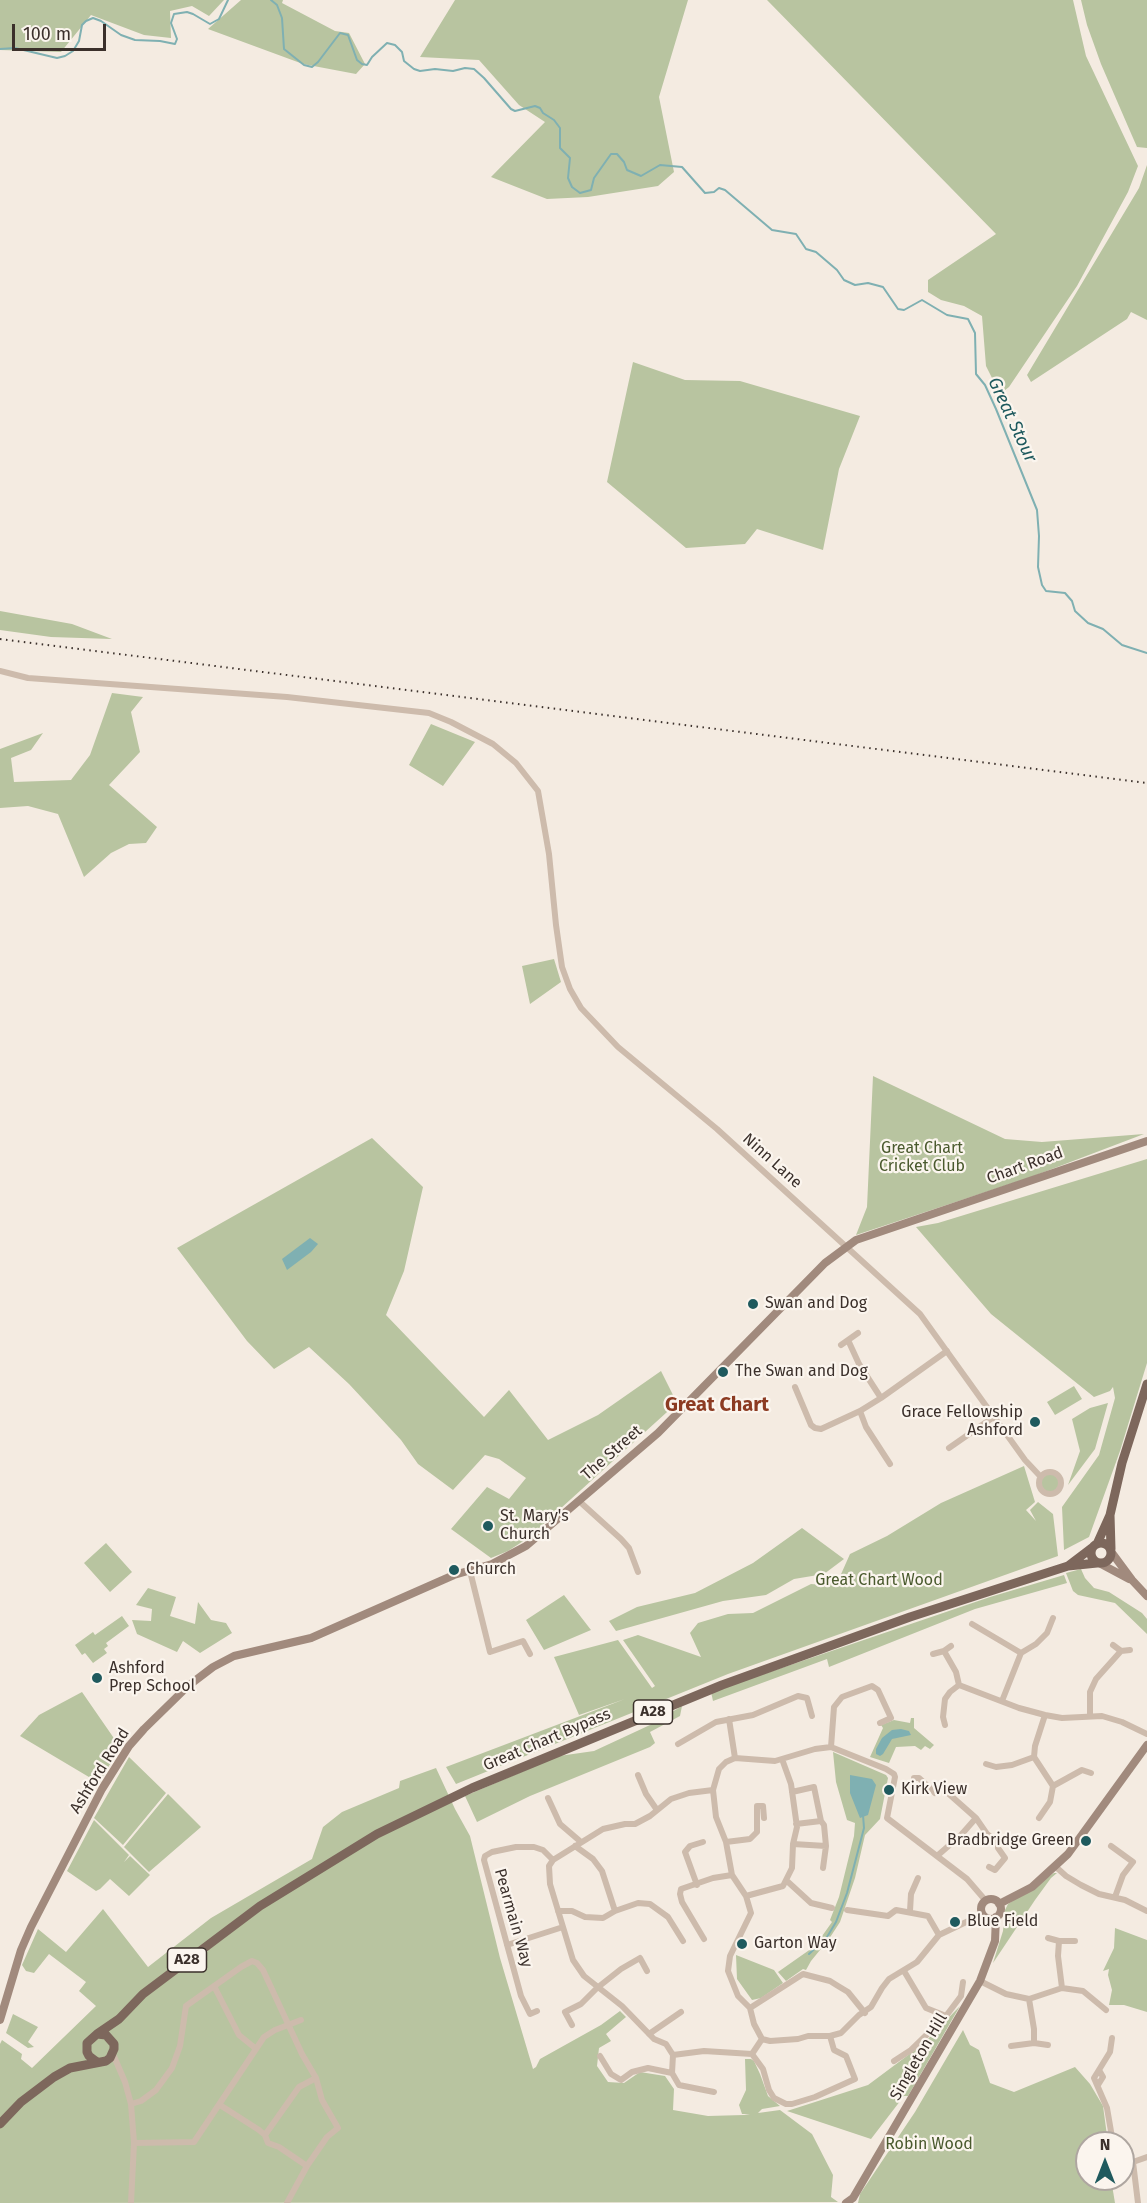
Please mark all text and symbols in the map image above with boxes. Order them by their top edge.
scale bar [15,12,110,50]
text: 100 m [23,23,71,45]
water label: Great Stour [983,374,1041,466]
street label: Ninn Lane [738,1129,806,1193]
park label: Great Chart Cricket Club [879,1139,965,1177]
street label: Chart Road [984,1143,1066,1189]
place label: Swan and Dog [765,1294,867,1314]
marker: Swan and Dog [746,1297,760,1311]
place label: The Swan and Dog [735,1362,868,1382]
marker: The Swan and Dog [716,1365,730,1379]
district label: Great Chart [665,1393,769,1417]
place label: Grace Fellowship Ashford [901,1403,1023,1441]
marker: Grace Fellowship Ashford [1028,1415,1042,1429]
street label: The Street [578,1421,646,1485]
place label: St. Mary's Church [500,1507,569,1545]
marker: St. Mary's Church [481,1519,495,1533]
place label: Church [466,1560,516,1580]
marker: Church [447,1563,461,1577]
park label: Great Chart Wood [815,1571,943,1591]
place label: Ashford Prep School [109,1659,195,1697]
marker: Ashford Prep School [90,1671,104,1685]
road number: A28 [634,1700,672,1724]
street label: Great Chart Bypass [480,1705,614,1775]
street label: Ashford Road [66,1725,134,1817]
place label: Kirk View [901,1780,967,1800]
marker: Kirk View [882,1783,896,1797]
place label: Bradbridge Green [947,1831,1074,1851]
marker: Bradbridge Green [1079,1834,1093,1848]
street label: Pearmain Way [490,1866,536,1970]
place label: Blue Field [967,1912,1038,1932]
marker: Blue Field [948,1915,962,1929]
place label: Garton Way [754,1934,837,1954]
marker: Garton Way [735,1937,749,1951]
road number: A28 [168,1948,207,1972]
street label: Singleton Hill [886,2010,952,2104]
north arrow [1075,2131,1135,2191]
park label: Robin Wood [885,2135,973,2155]
text: N [1100,2135,1110,2154]

